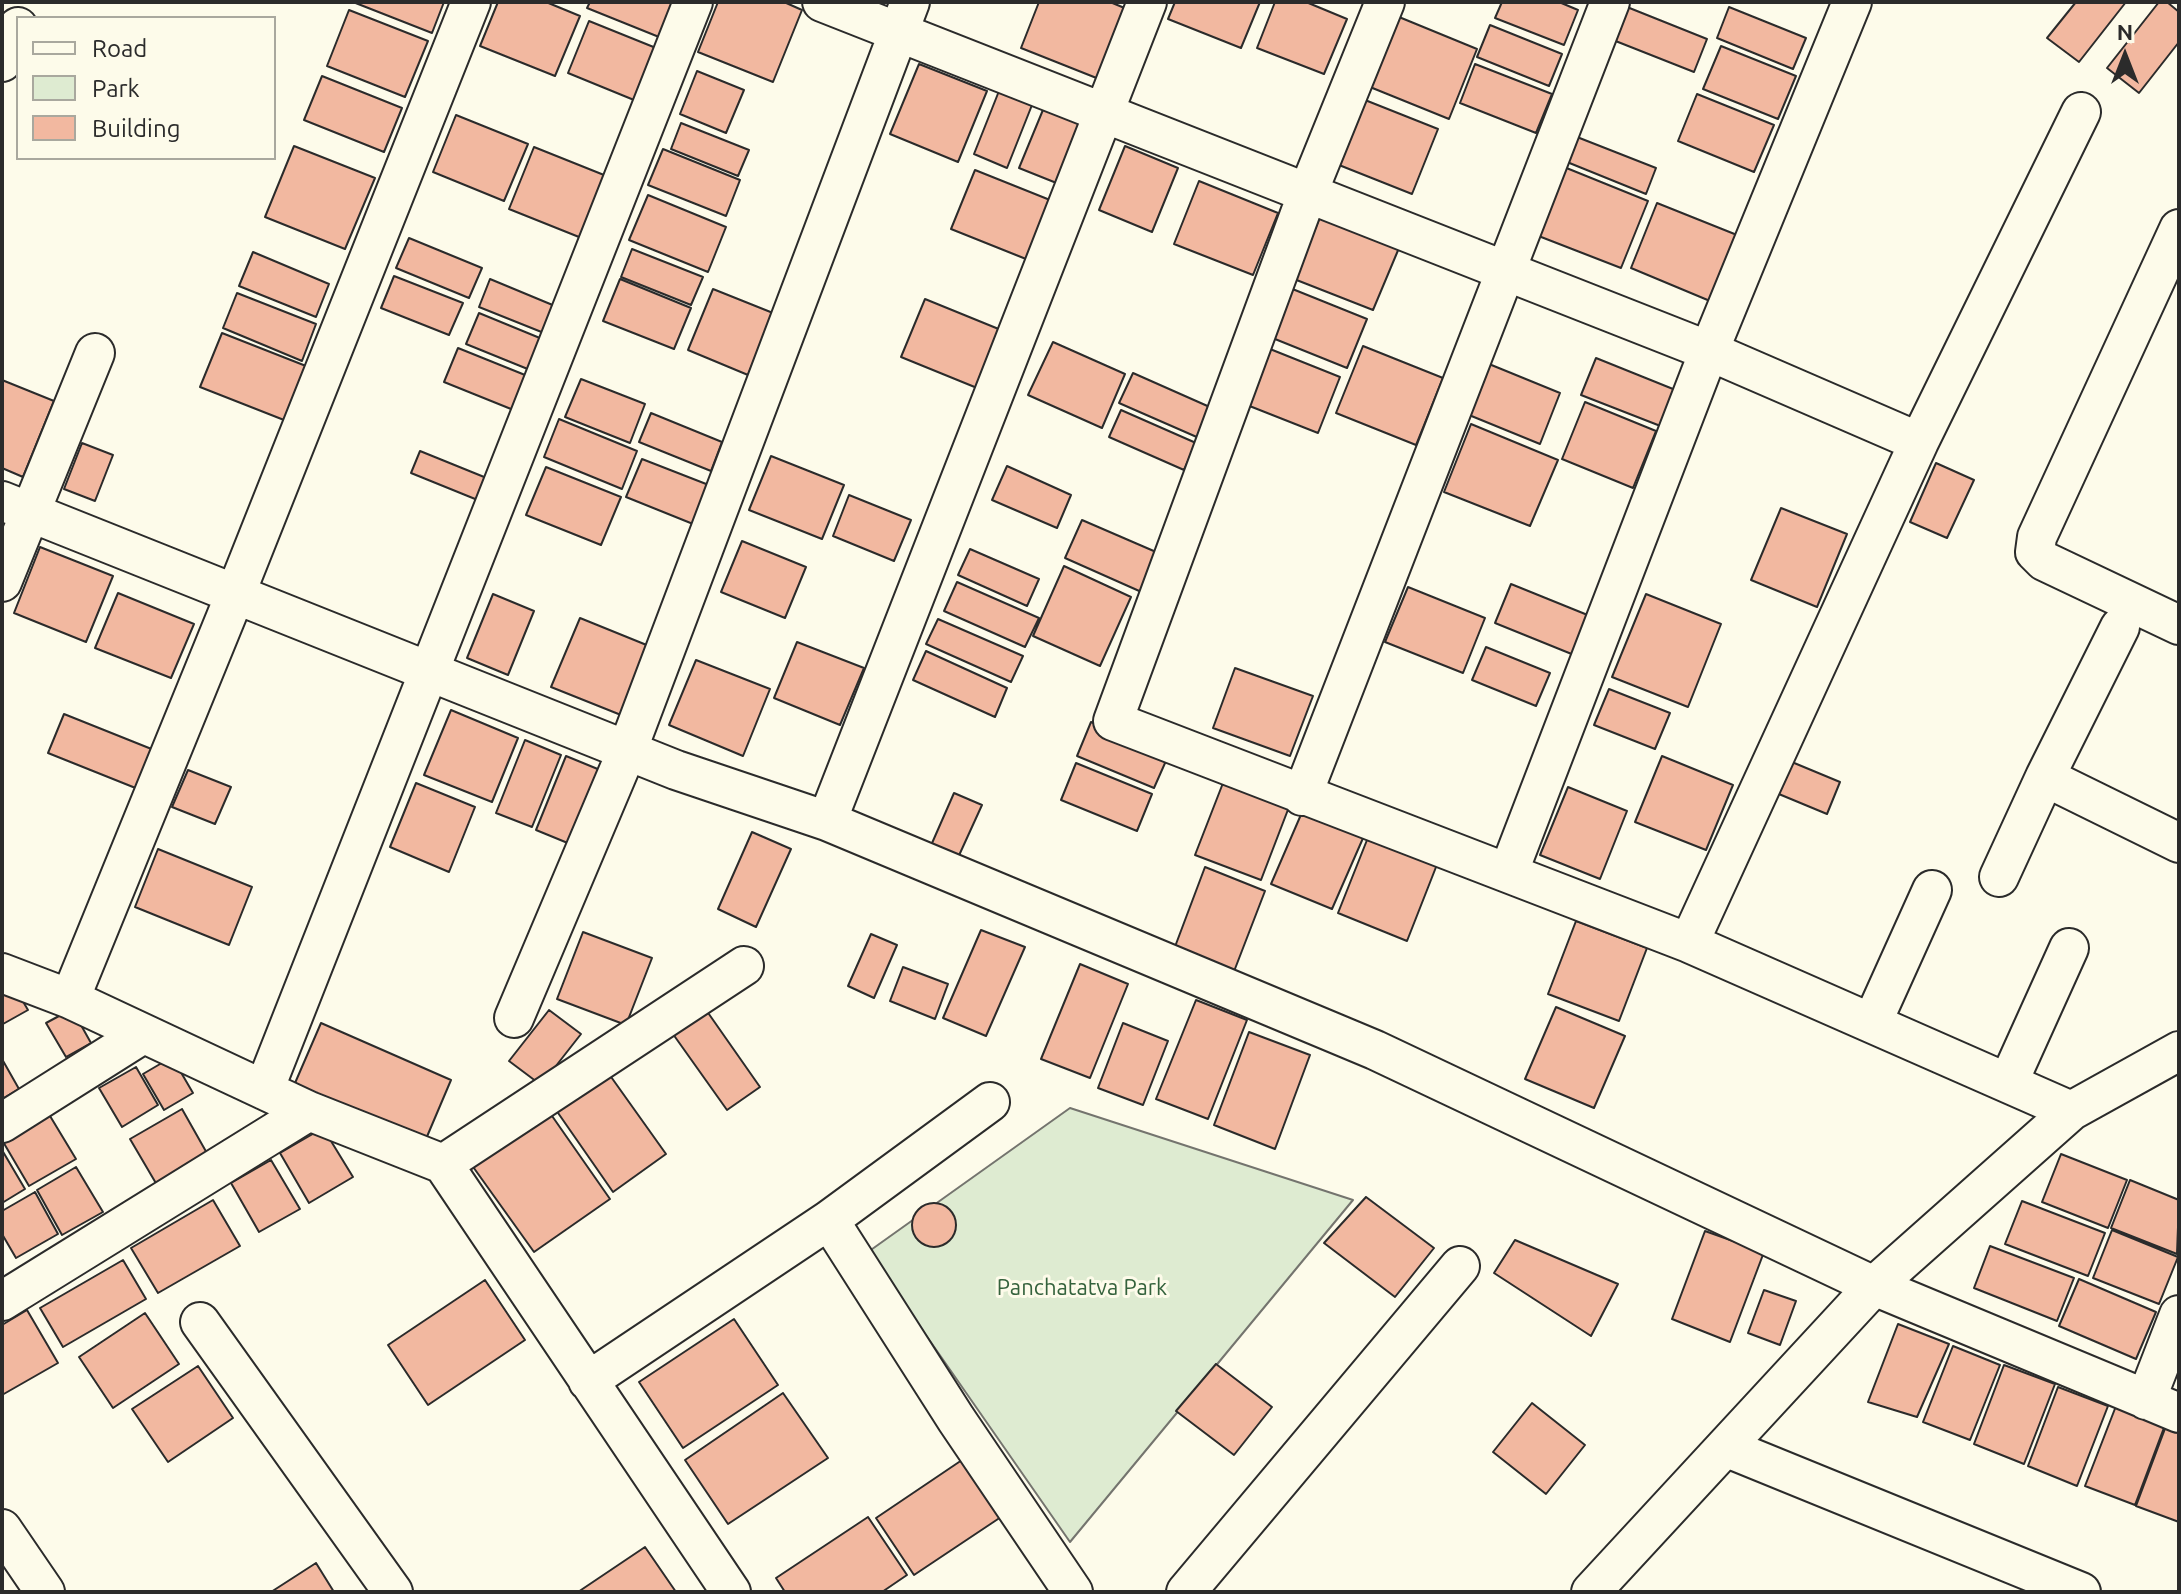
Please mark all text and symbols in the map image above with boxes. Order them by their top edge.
legend [16,16,276,160]
north arrow [2085,16,2165,96]
text: N [2117,19,2133,44]
text: Road [92,35,147,62]
text: Park [92,75,140,102]
text: Building [92,115,180,142]
park label: Panchatatva Park [997,1275,1167,1301]

